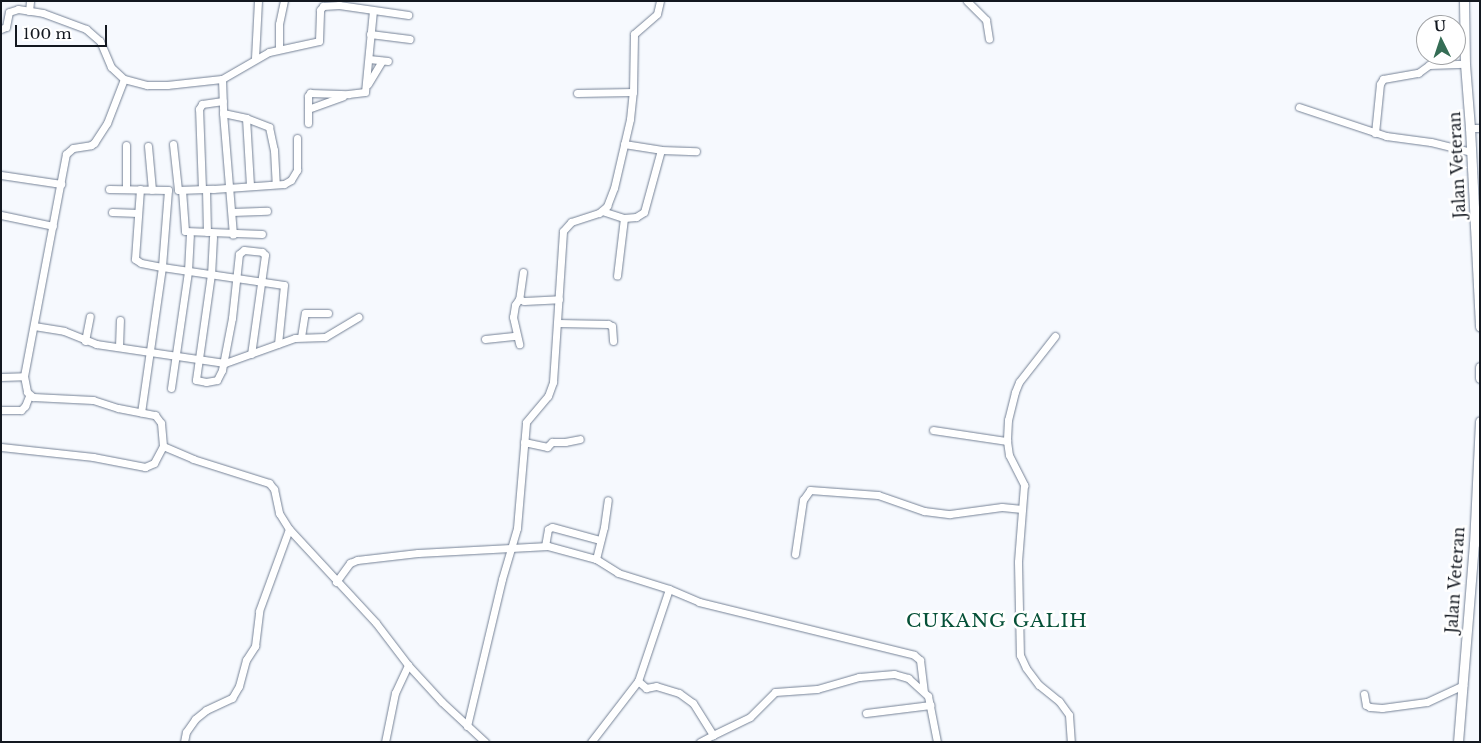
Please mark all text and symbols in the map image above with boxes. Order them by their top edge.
scale bar [18,15,110,47]
north arrow [1416,15,1466,65]
text: U [1433,17,1447,35]
text: 100 m [23,24,72,43]
street label: Jalan Veteran [1445,111,1469,219]
street label: Jalan Veteran [1442,526,1468,634]
district label: CUKANG GALIH [904,610,1090,632]

